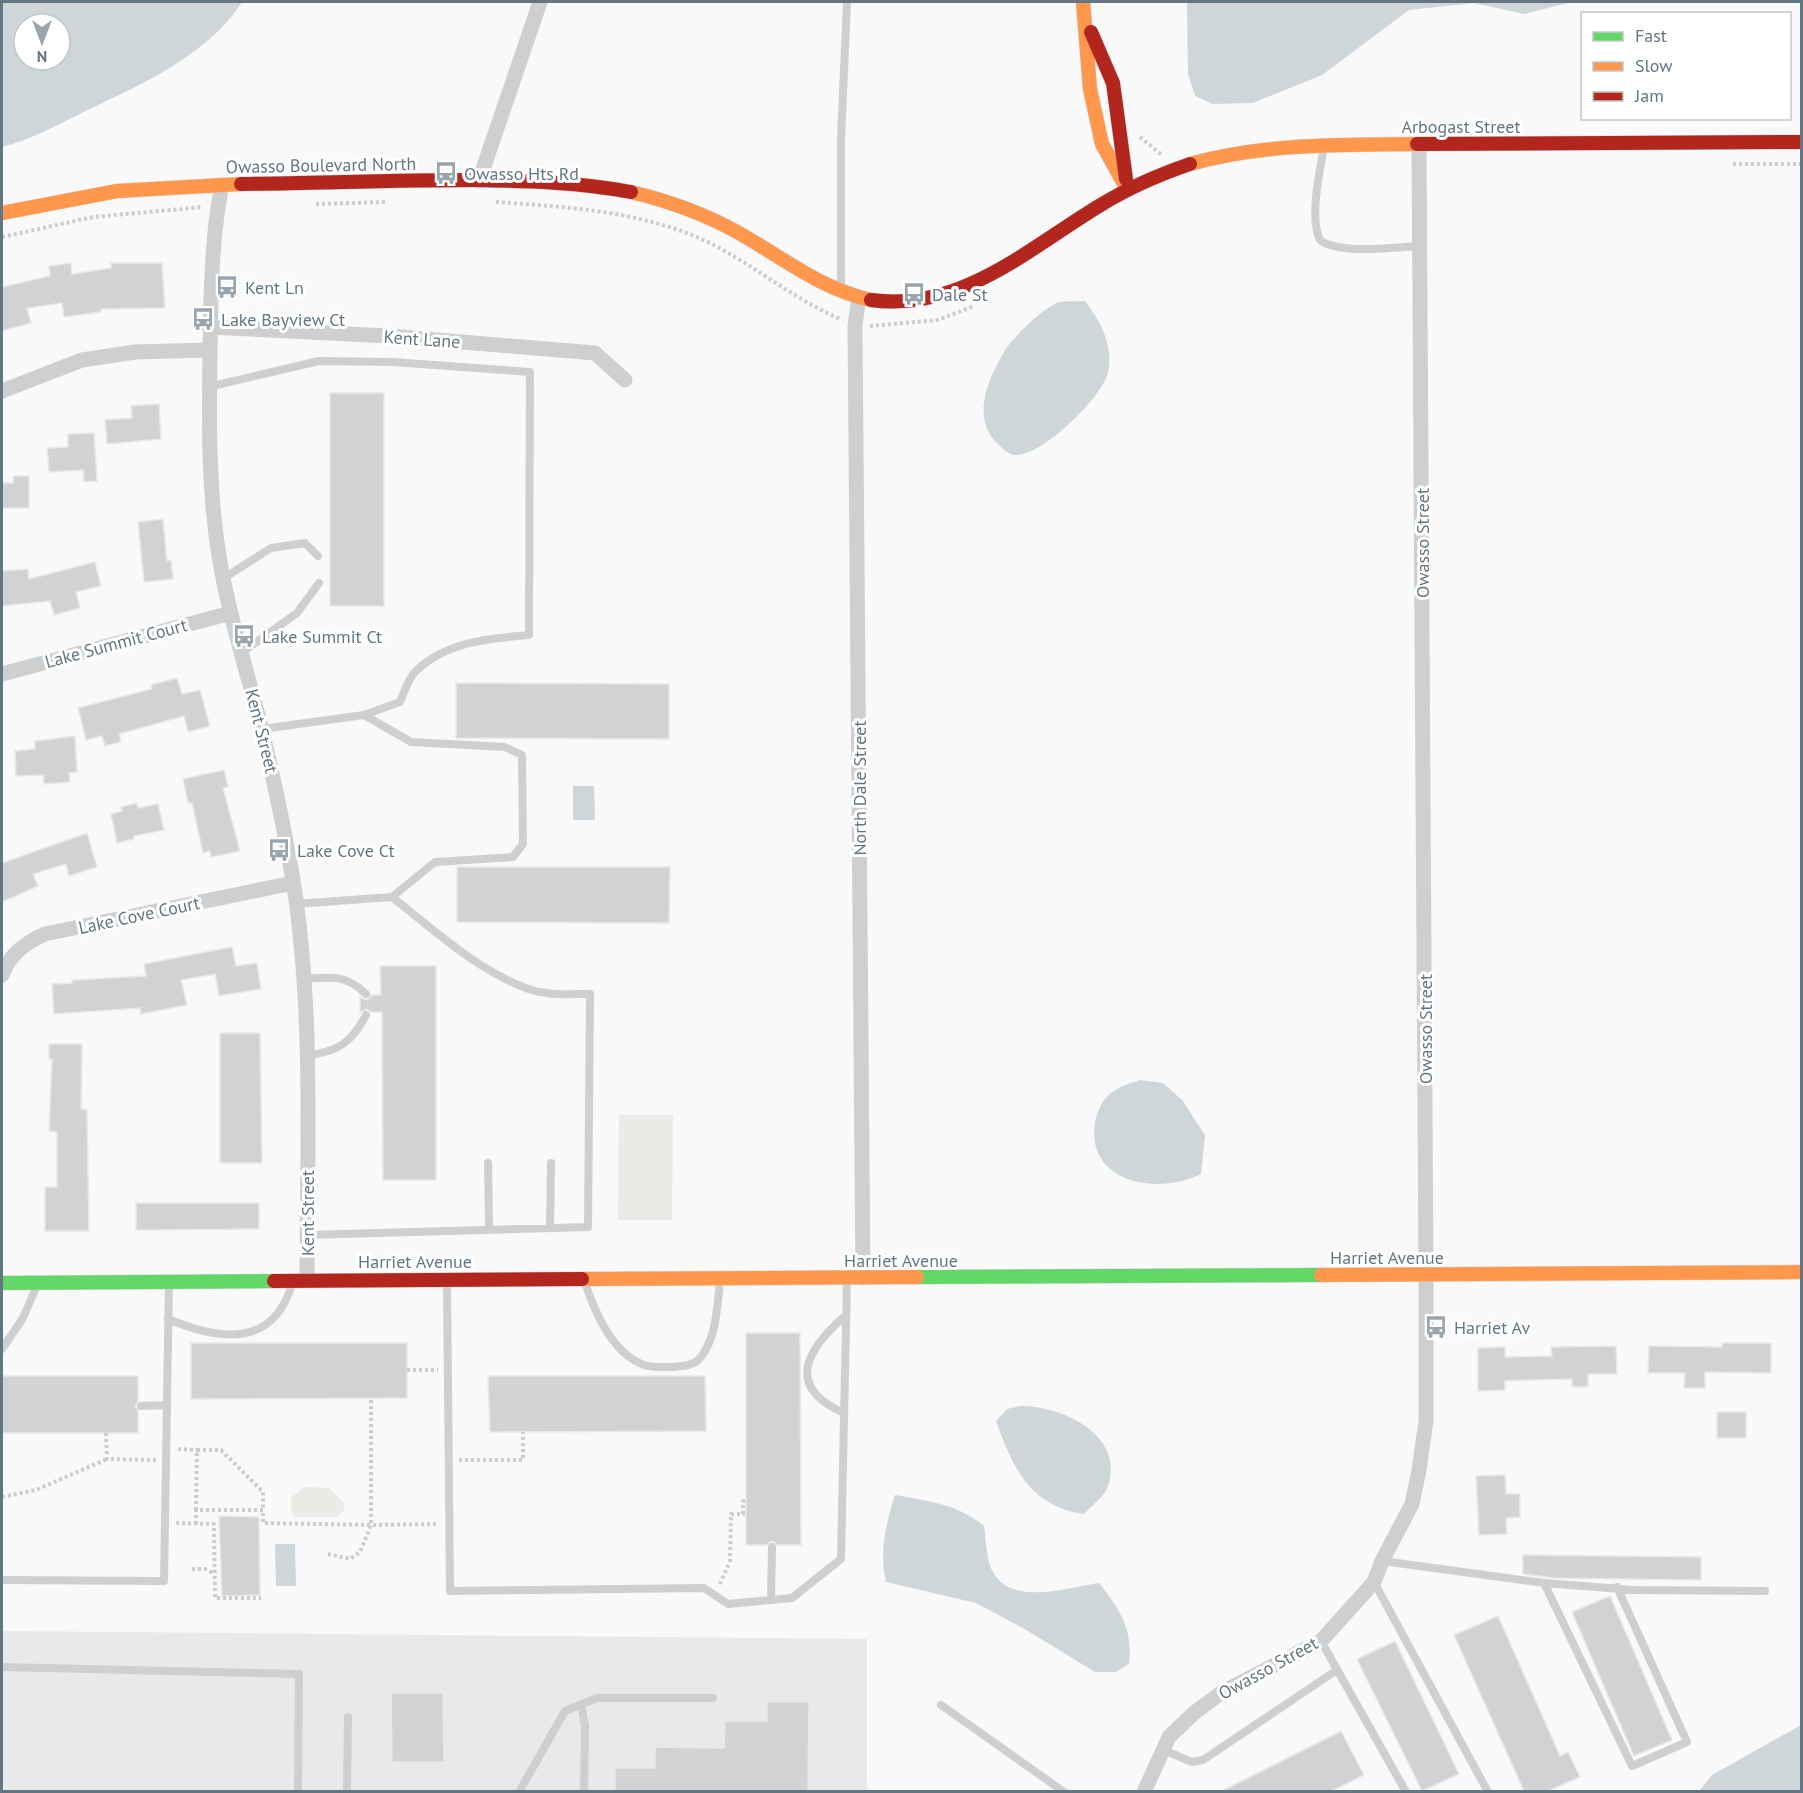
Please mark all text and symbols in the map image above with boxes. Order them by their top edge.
north arrow [12,12,72,72]
legend [1581,12,1791,120]
text: Fast [1635,24,1667,47]
text: N [37,47,47,67]
text: Slow [1635,54,1673,77]
text: Jam [1634,84,1664,107]
street label: Arbogast Street [1401,115,1521,138]
street label: Owasso Boulevard North [226,152,416,178]
bus stop icon: Owasso Hts Rd [433,160,459,186]
place label: Owasso Hts Rd [464,162,579,185]
bus stop icon: Kent Ln [214,274,240,300]
place label: Kent Ln [245,276,304,299]
bus stop icon: Dale St [901,281,927,307]
place label: Dale St [932,283,988,306]
bus stop icon: Lake Bayview Ct [190,306,216,332]
place label: Lake Bayview Ct [221,308,345,331]
street label: Kent Lane [383,325,461,353]
street label: Owasso Street [1411,488,1434,598]
street label: Lake Summit Court [42,613,190,673]
bus stop icon: Lake Summit Ct [231,623,257,649]
place label: Lake Summit Ct [262,625,382,648]
street label: Kent Street [240,686,284,776]
street label: North Dale Street [848,720,871,856]
bus stop icon: Lake Cove Ct [266,837,292,863]
place label: Lake Cove Ct [297,839,395,862]
street label: Lake Cove Court [76,891,202,939]
street label: Owasso Street [1414,974,1437,1084]
street label: Kent Street [296,1170,319,1256]
street label: Harriet Avenue [1330,1246,1444,1269]
street label: Harriet Avenue [844,1249,958,1272]
street label: Harriet Avenue [358,1250,472,1273]
bus stop icon: Harriet Av [1423,1314,1449,1340]
place label: Harriet Av [1454,1316,1530,1339]
street label: Owasso Street [1214,1631,1322,1705]

